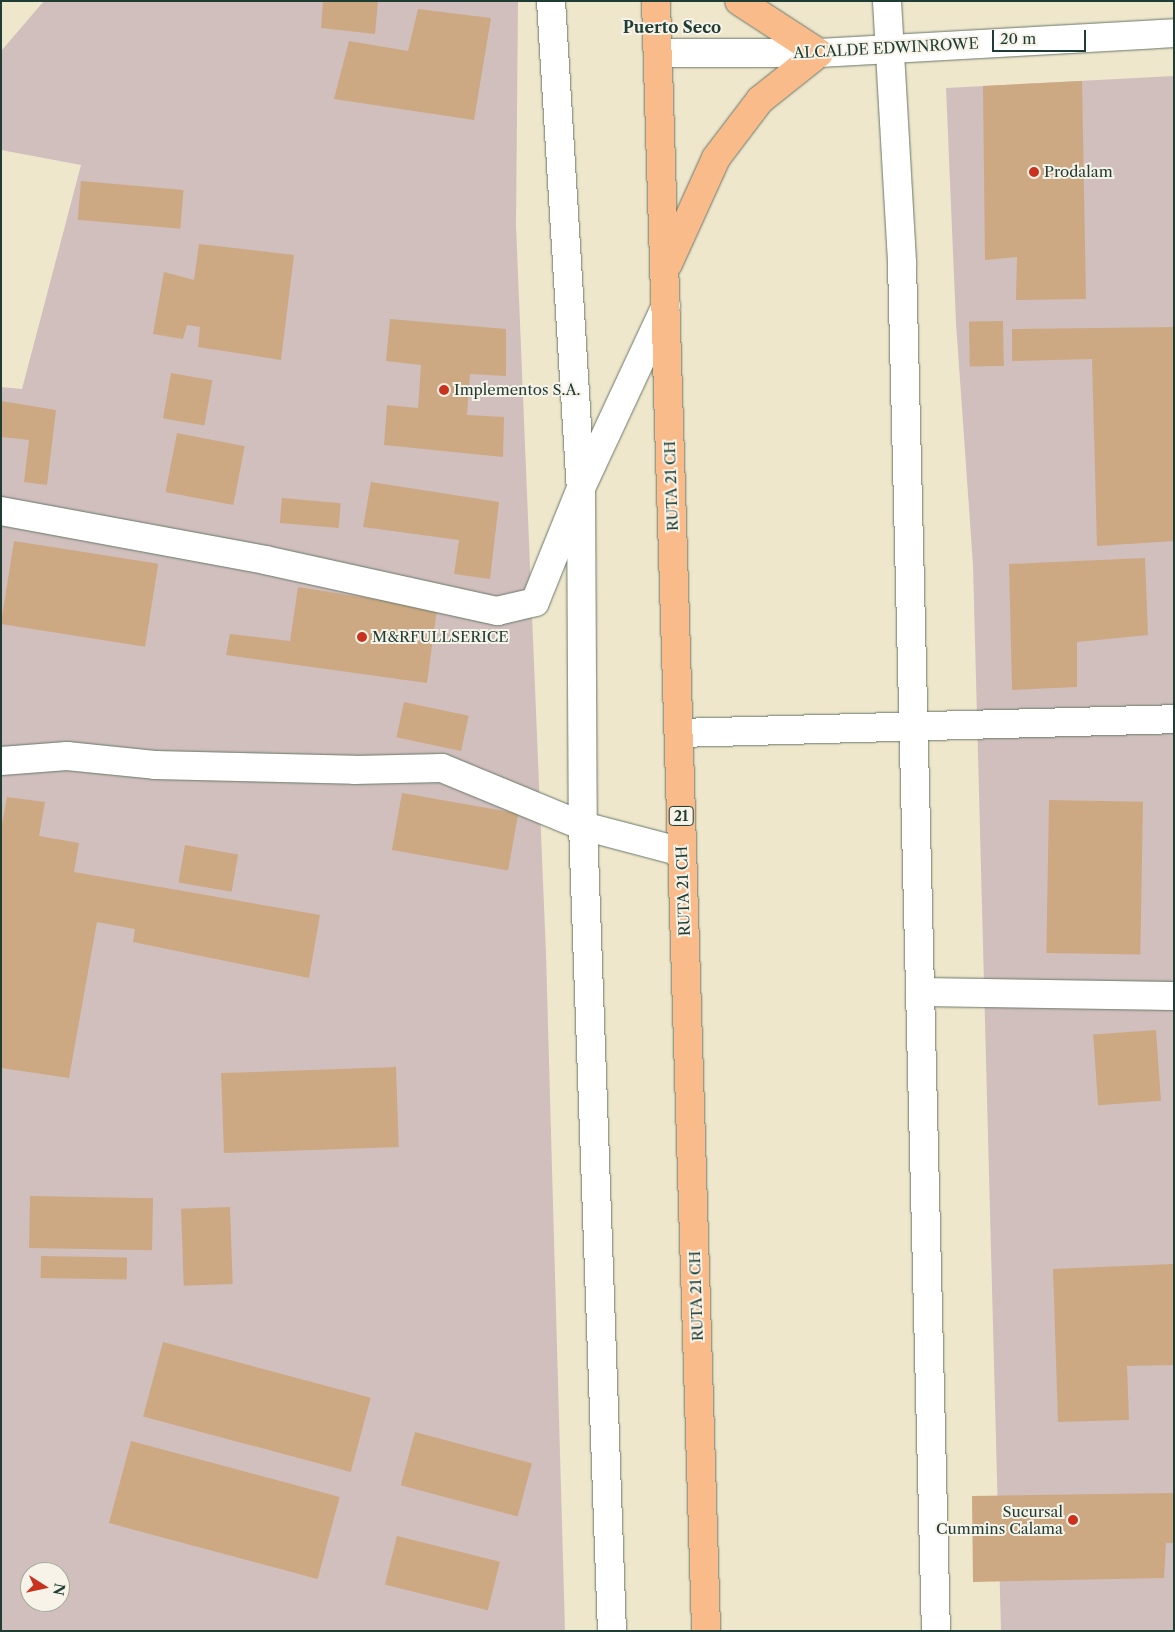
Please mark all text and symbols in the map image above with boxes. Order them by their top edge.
district label: Puerto Seco [623,17,721,37]
scale bar [995,20,1089,52]
text: 20 m [1000,29,1036,48]
street label: ALCALDE EDWINROWE [793,34,979,62]
place label: Prodalam [1044,163,1113,181]
marker: Prodalam [1028,166,1040,178]
place label: Implementos S.A. [454,381,580,399]
marker: Implementos S.A. [438,384,450,396]
street label: RUTA 21 CH [660,440,682,532]
place label: M&RFULLSERICE [372,628,509,646]
marker: M&RFULLSERICE [356,631,368,643]
road number: 21 [668,804,694,828]
street label: RUTA 21 CH [672,845,694,937]
street label: RUTA 21 CH [685,1250,707,1342]
place label: Sucursal Cummins Calama [936,1502,1063,1537]
marker: Sucursal Cummins Calama [1067,1514,1079,1526]
north arrow [20,1562,70,1612]
text: N [49,1582,69,1597]

